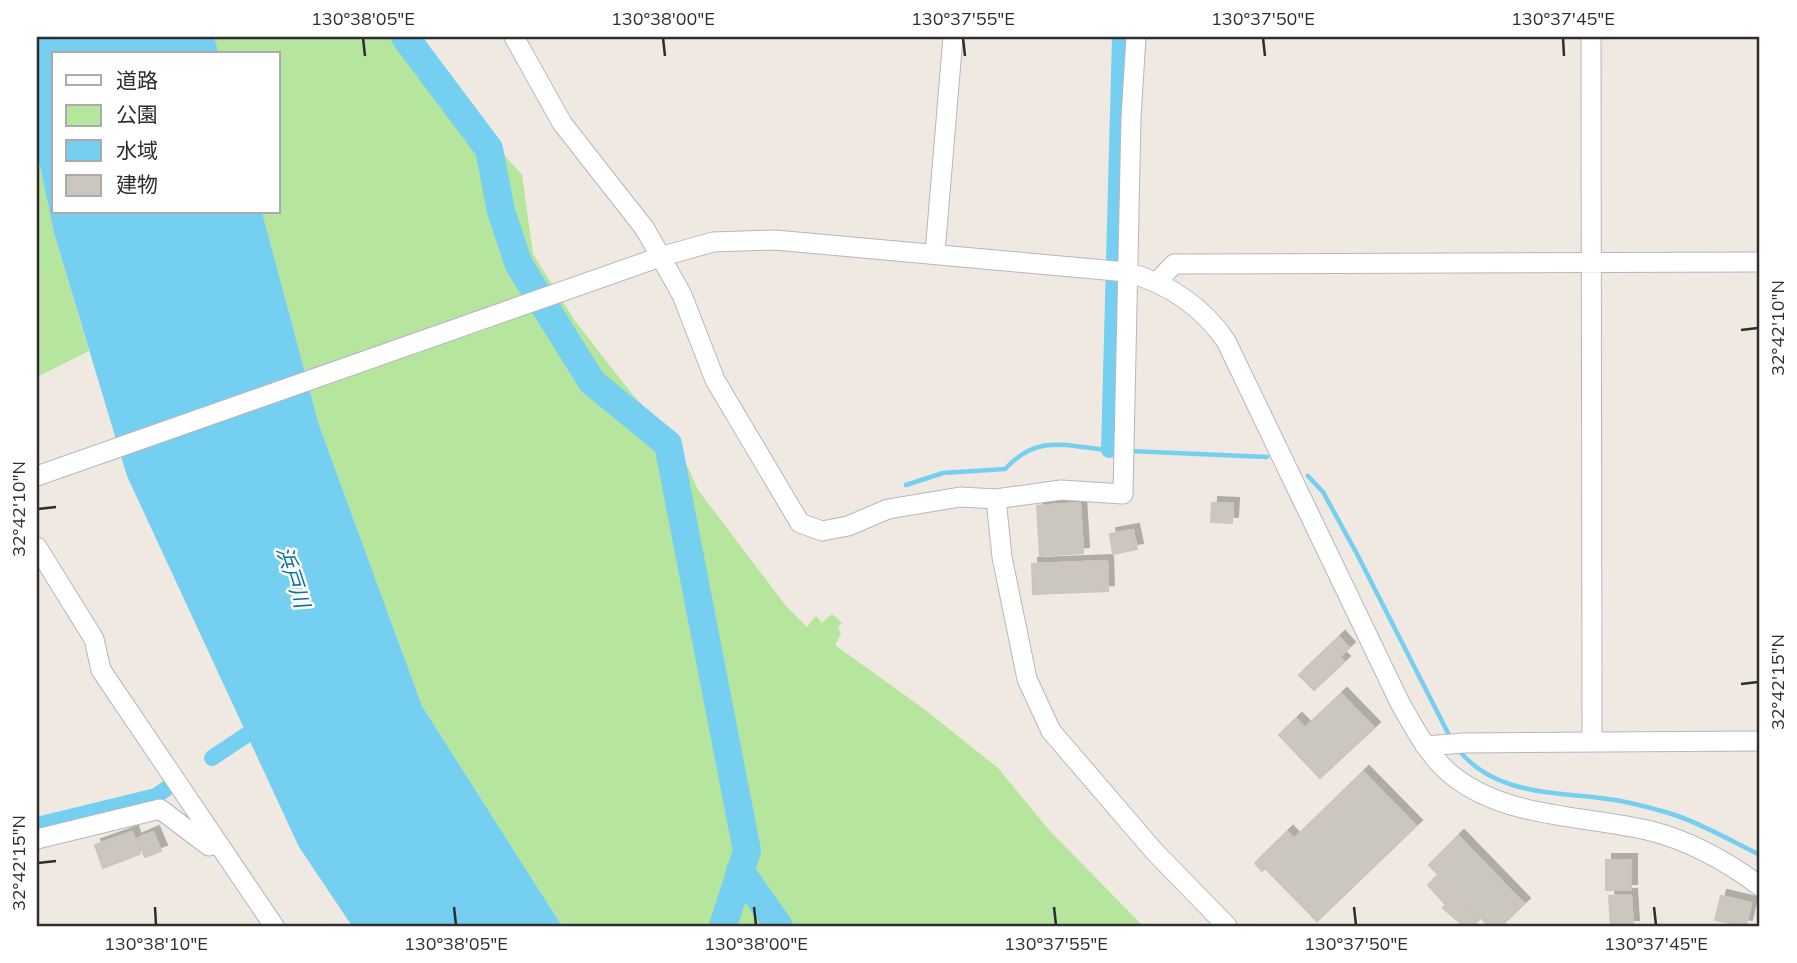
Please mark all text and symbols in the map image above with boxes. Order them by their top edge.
text: 130°38'05"E [311,7,415,30]
text: 130°38'00"E [611,7,715,30]
text: 130°37'55"E [911,7,1015,30]
text: 130°37'50"E [1211,7,1315,30]
text: 130°37'45"E [1511,7,1615,30]
legend [52,52,280,214]
text: 道路 [116,67,158,93]
text: 公園 [116,101,158,127]
text: 水域 [116,137,158,163]
text: 建物 [116,171,158,197]
text: 32°42'10"N [1766,280,1789,376]
text: 32°42'10"N [7,461,30,557]
water label: 浜戸川 [272,543,317,613]
text: 32°42'15"N [1766,634,1789,730]
text: 32°42'15"N [7,815,30,911]
text: 130°38'10"E [104,932,208,955]
text: 130°38'05"E [404,932,508,955]
text: 130°38'00"E [704,932,808,955]
text: 130°37'55"E [1004,932,1108,955]
text: 130°37'50"E [1304,932,1408,955]
text: 130°37'45"E [1604,932,1708,955]

